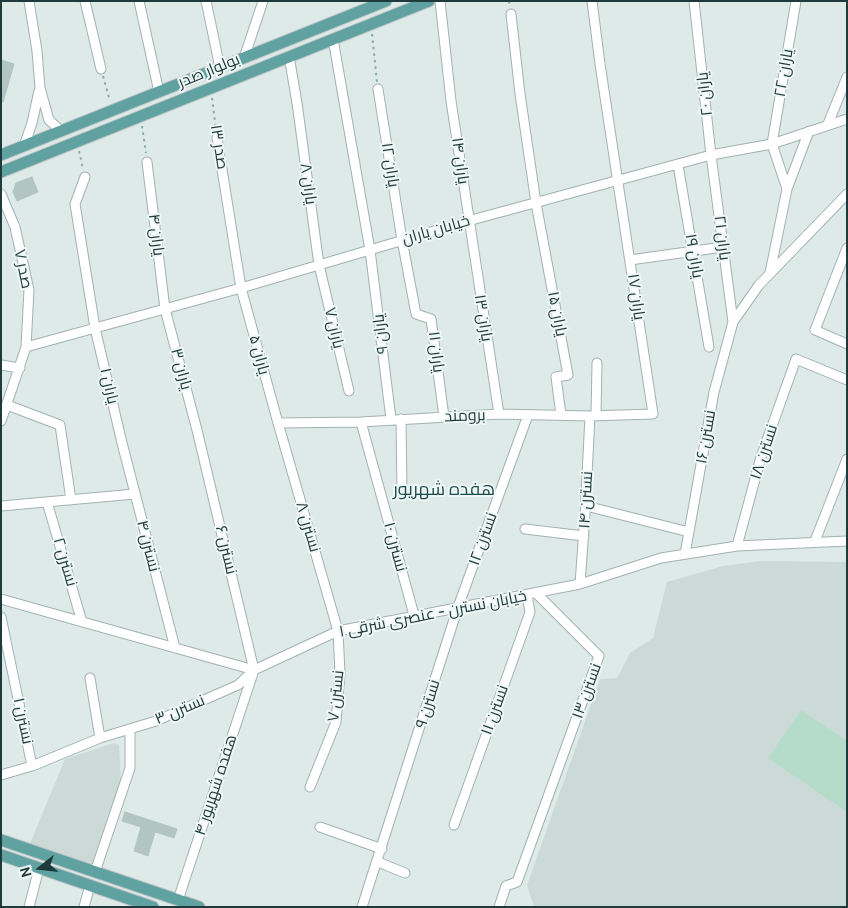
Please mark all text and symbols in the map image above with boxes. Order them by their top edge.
street label: یاران ۲۲ [770,47,798,99]
street label: بولوار صدر [175,50,243,92]
street label: یاران ۲۰ [693,71,717,117]
street label: صدر ۱۳ [206,123,232,171]
street label: یاران ۱۴ [447,136,473,186]
street label: یاران ۱۲ [377,141,403,189]
street label: یاران ۸ [296,162,320,206]
street label: خیابان یاران [400,211,472,249]
street label: یاران ۴ [144,213,168,257]
street label: یاران ۲۱ [710,214,734,262]
street label: یاران ۱۹ [681,232,707,280]
street label: صدر ۷ [10,248,36,290]
street label: یاران ۱۷ [623,273,649,321]
street label: یاران ۱۵ [543,290,571,338]
street label: یاران ۱۳ [470,293,496,343]
street label: یاران ۷ [320,306,348,350]
street label: یاران ۹ [369,313,393,355]
street label: یاران ۱۱ [424,330,448,374]
street label: یاران ۵ [244,333,274,377]
street label: یاران ۳ [166,346,196,392]
street label: یاران ۱ [96,366,122,406]
street label: برومند [444,406,486,426]
street label: نسترن ۱۶ [692,409,720,465]
street label: نسترن ۱۸ [746,422,782,482]
street label: نسترن ۱۴ [575,471,597,529]
district label: هفده شهریور [393,479,495,501]
street label: نسترن ۸ [292,499,324,555]
street label: نسترن ۱۲ [465,510,501,568]
street label: نسترن ۴ [132,518,164,574]
street label: نسترن ۱۰ [379,520,411,574]
street label: نسترن ۶ [211,524,241,576]
street label: نسترن ۲ [49,535,81,589]
street label: خیابان نسترن - عنصری شرقی ۱ [338,586,528,642]
street label: نسترن ۱۳ [568,661,606,721]
street label: نسترن ۷ [324,669,348,723]
street label: نسترن ۹ [411,677,445,731]
street label: نسترن ۱۱ [477,682,513,738]
street label: نسترن ۳ [152,691,208,729]
street label: نسترن ۱ [9,696,37,746]
street label: هفده شهریور ۴ [191,732,241,838]
north arrow [15,843,65,893]
text: N [16,865,36,879]

